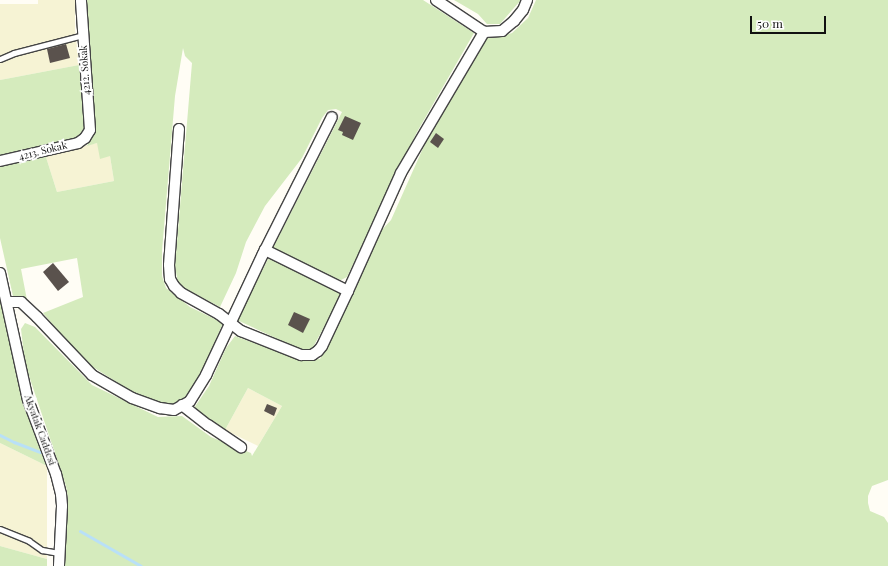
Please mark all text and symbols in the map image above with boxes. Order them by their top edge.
scale bar [752,8,828,34]
text: 50 m [757,15,783,31]
street label: 4212. Sokak [77,45,93,95]
street label: 4213. Sokak [18,139,68,163]
street label: Akyatak Caddesi [22,393,58,467]

